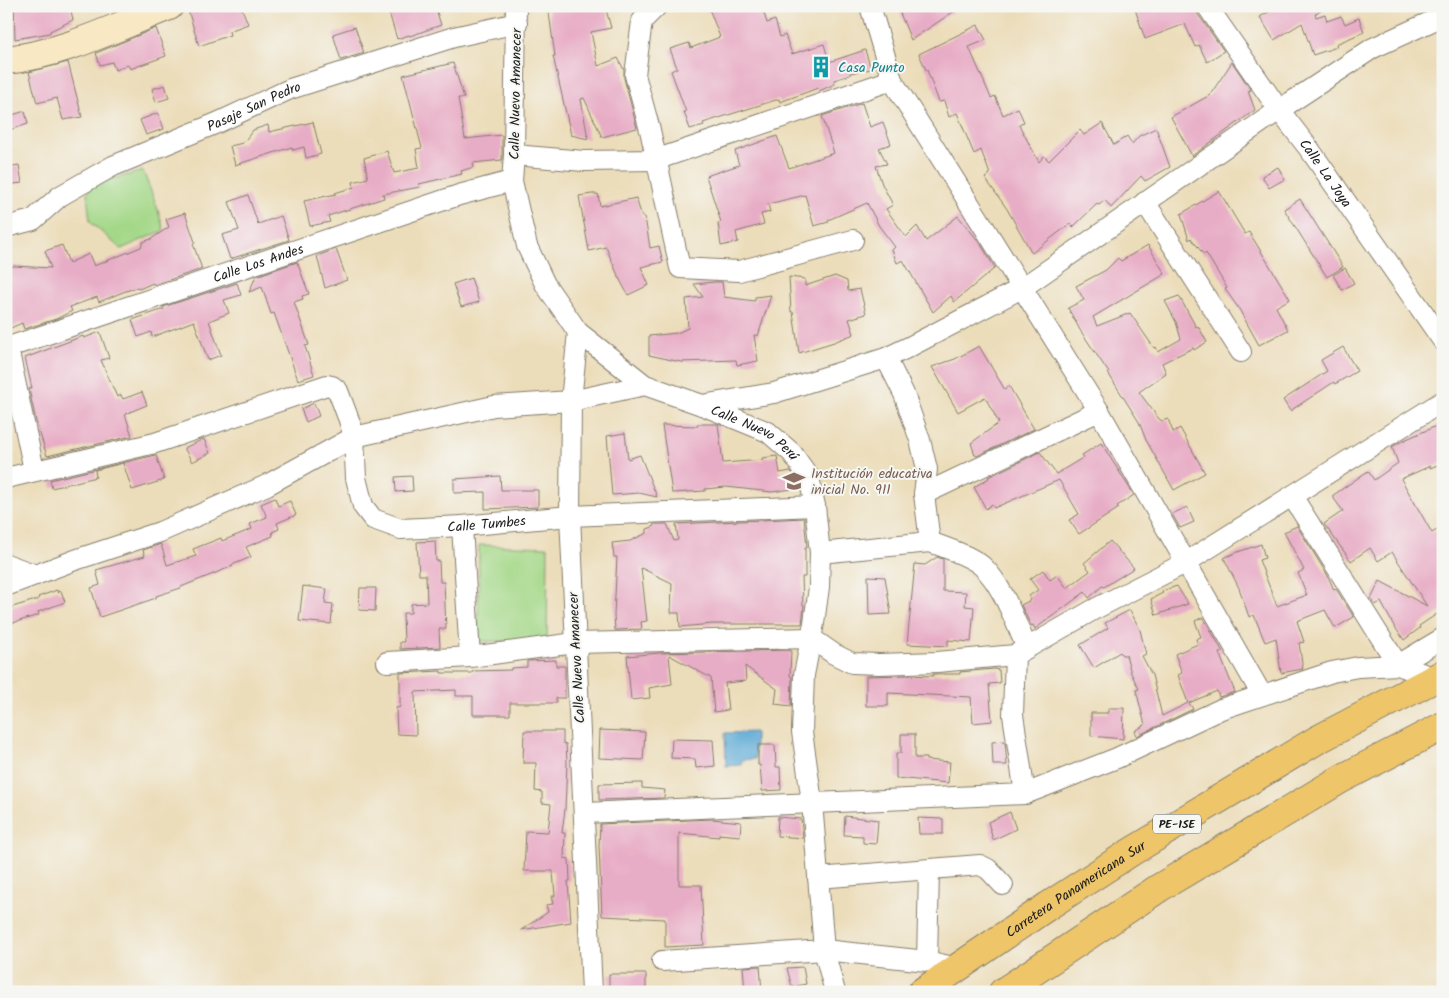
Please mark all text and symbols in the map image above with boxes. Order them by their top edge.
street label: Calle Nuevo Amanecer [504,27,528,160]
building icon: Casa Punto [808,54,834,80]
place label: Casa Punto [838,57,905,79]
street label: Pasaje San Pedro [204,76,304,138]
street label: Calle La Joya [1293,134,1357,212]
street label: Calle Los Andes [210,238,307,289]
street label: Calle Nuevo Perú [707,400,804,466]
place label: Institución educativa inicial No. 911 [811,463,933,501]
school or university icon: Institución educativa inicial No. 911 [781,468,807,494]
street label: Calle Tumbes [447,510,527,539]
street label: Calle Nuevo Amanecer [563,590,591,724]
road number: PE-1SE [1153,814,1201,834]
street label: Carretera Panamericana Sur [1001,835,1152,944]

